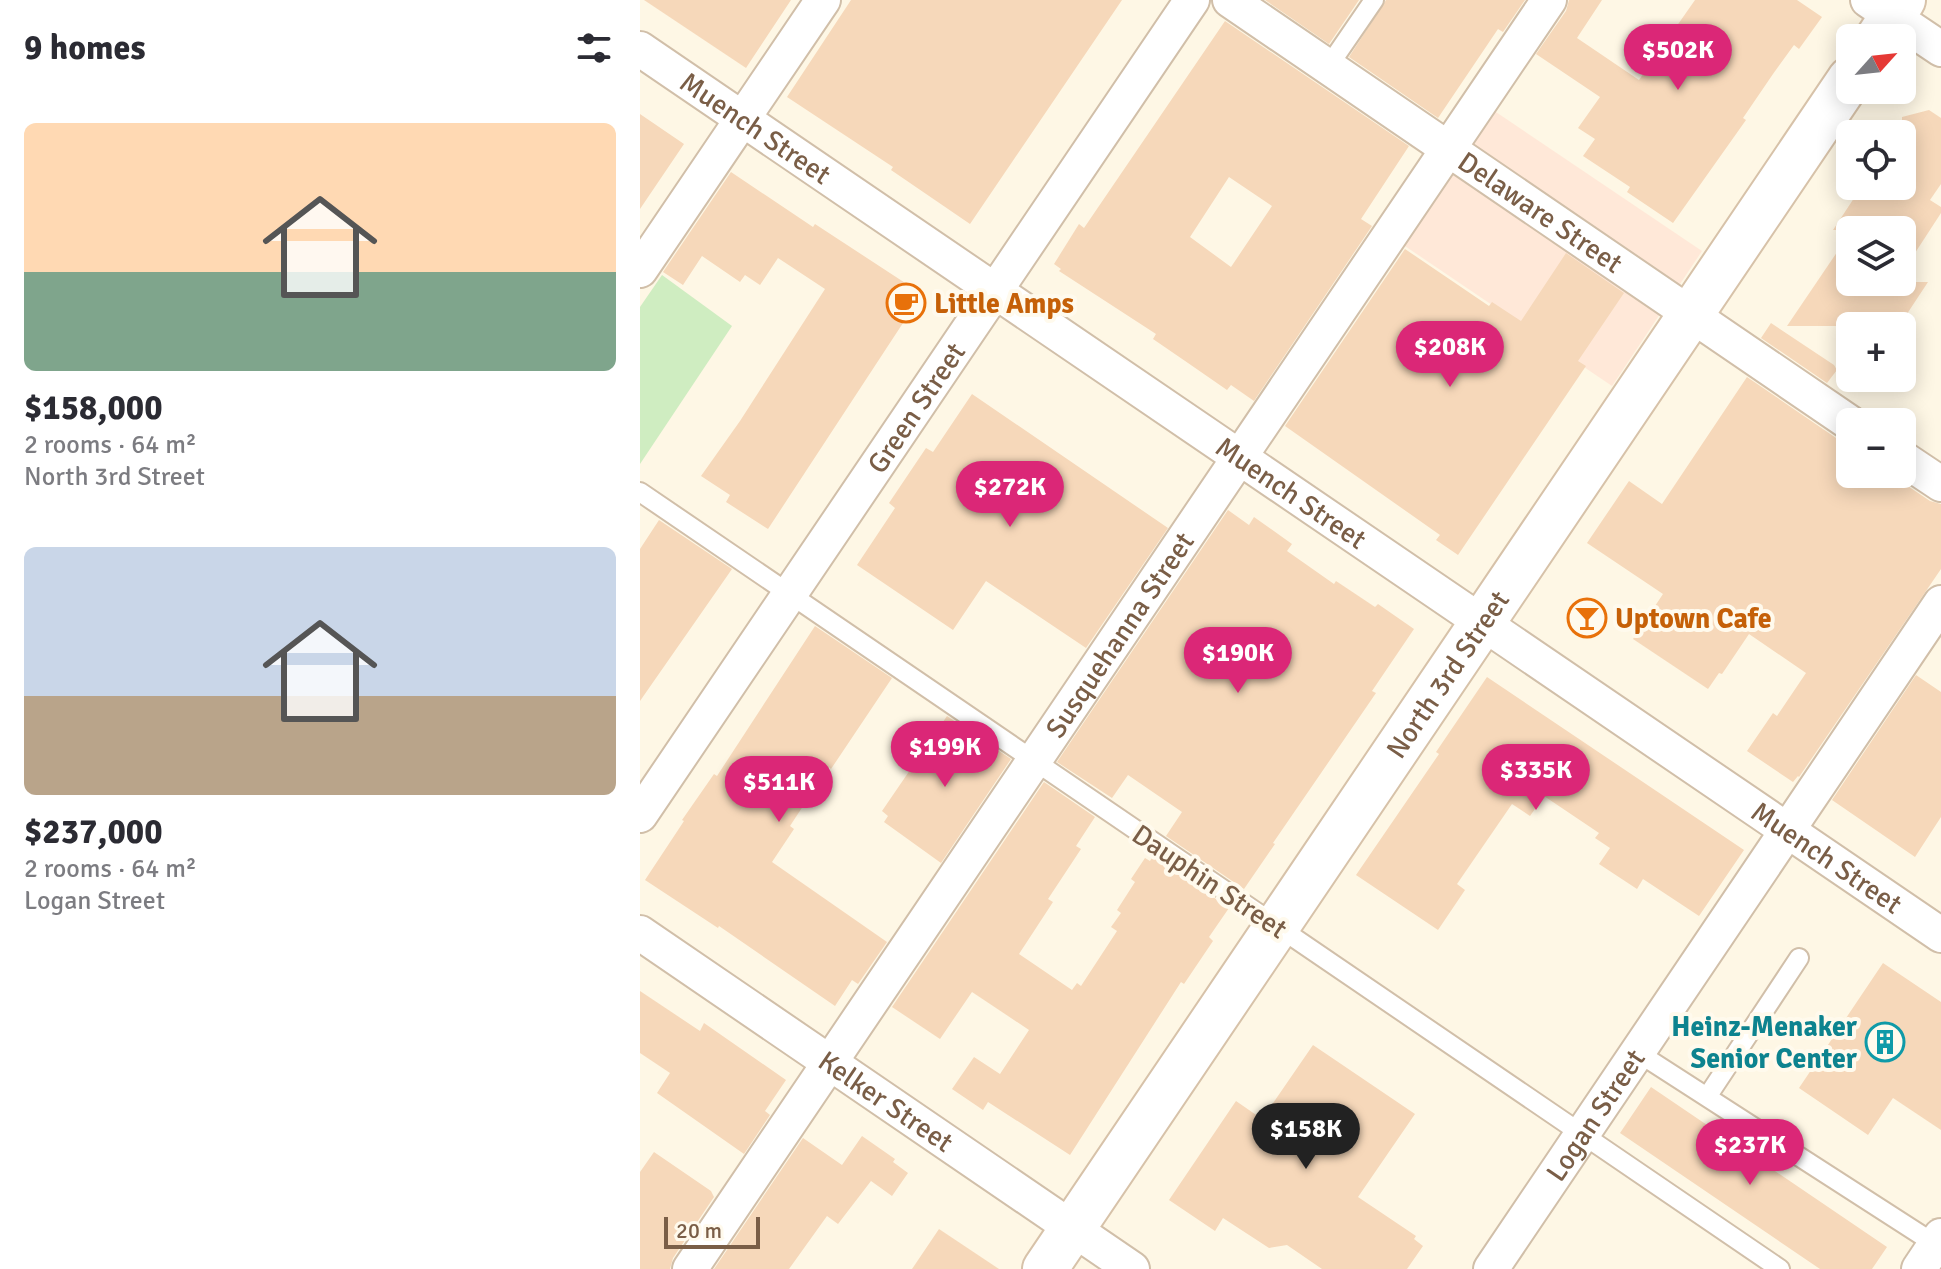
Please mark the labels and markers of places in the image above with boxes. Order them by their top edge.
pin: $502K [1622,24,1734,92]
cafe icon: Little Amps [885,282,927,324]
place label: Little Amps [934,287,1074,321]
pin: $208K [1394,321,1506,389]
pin: $272K [954,461,1066,529]
bar icon: Uptown Cafe [1566,597,1608,639]
place label: Uptown Cafe [1615,602,1772,636]
pin: $190K [1182,627,1294,695]
pin: $199K [889,721,1001,789]
pin: $335K [1480,744,1592,812]
pin: $511K [723,756,835,824]
place label: Heinz-Menaker Senior Center [1671,1010,1858,1076]
building icon: Heinz-Menaker Senior Center [1864,1021,1906,1063]
pin: $158K [1250,1103,1362,1171]
pin: $237K [1694,1119,1806,1187]

